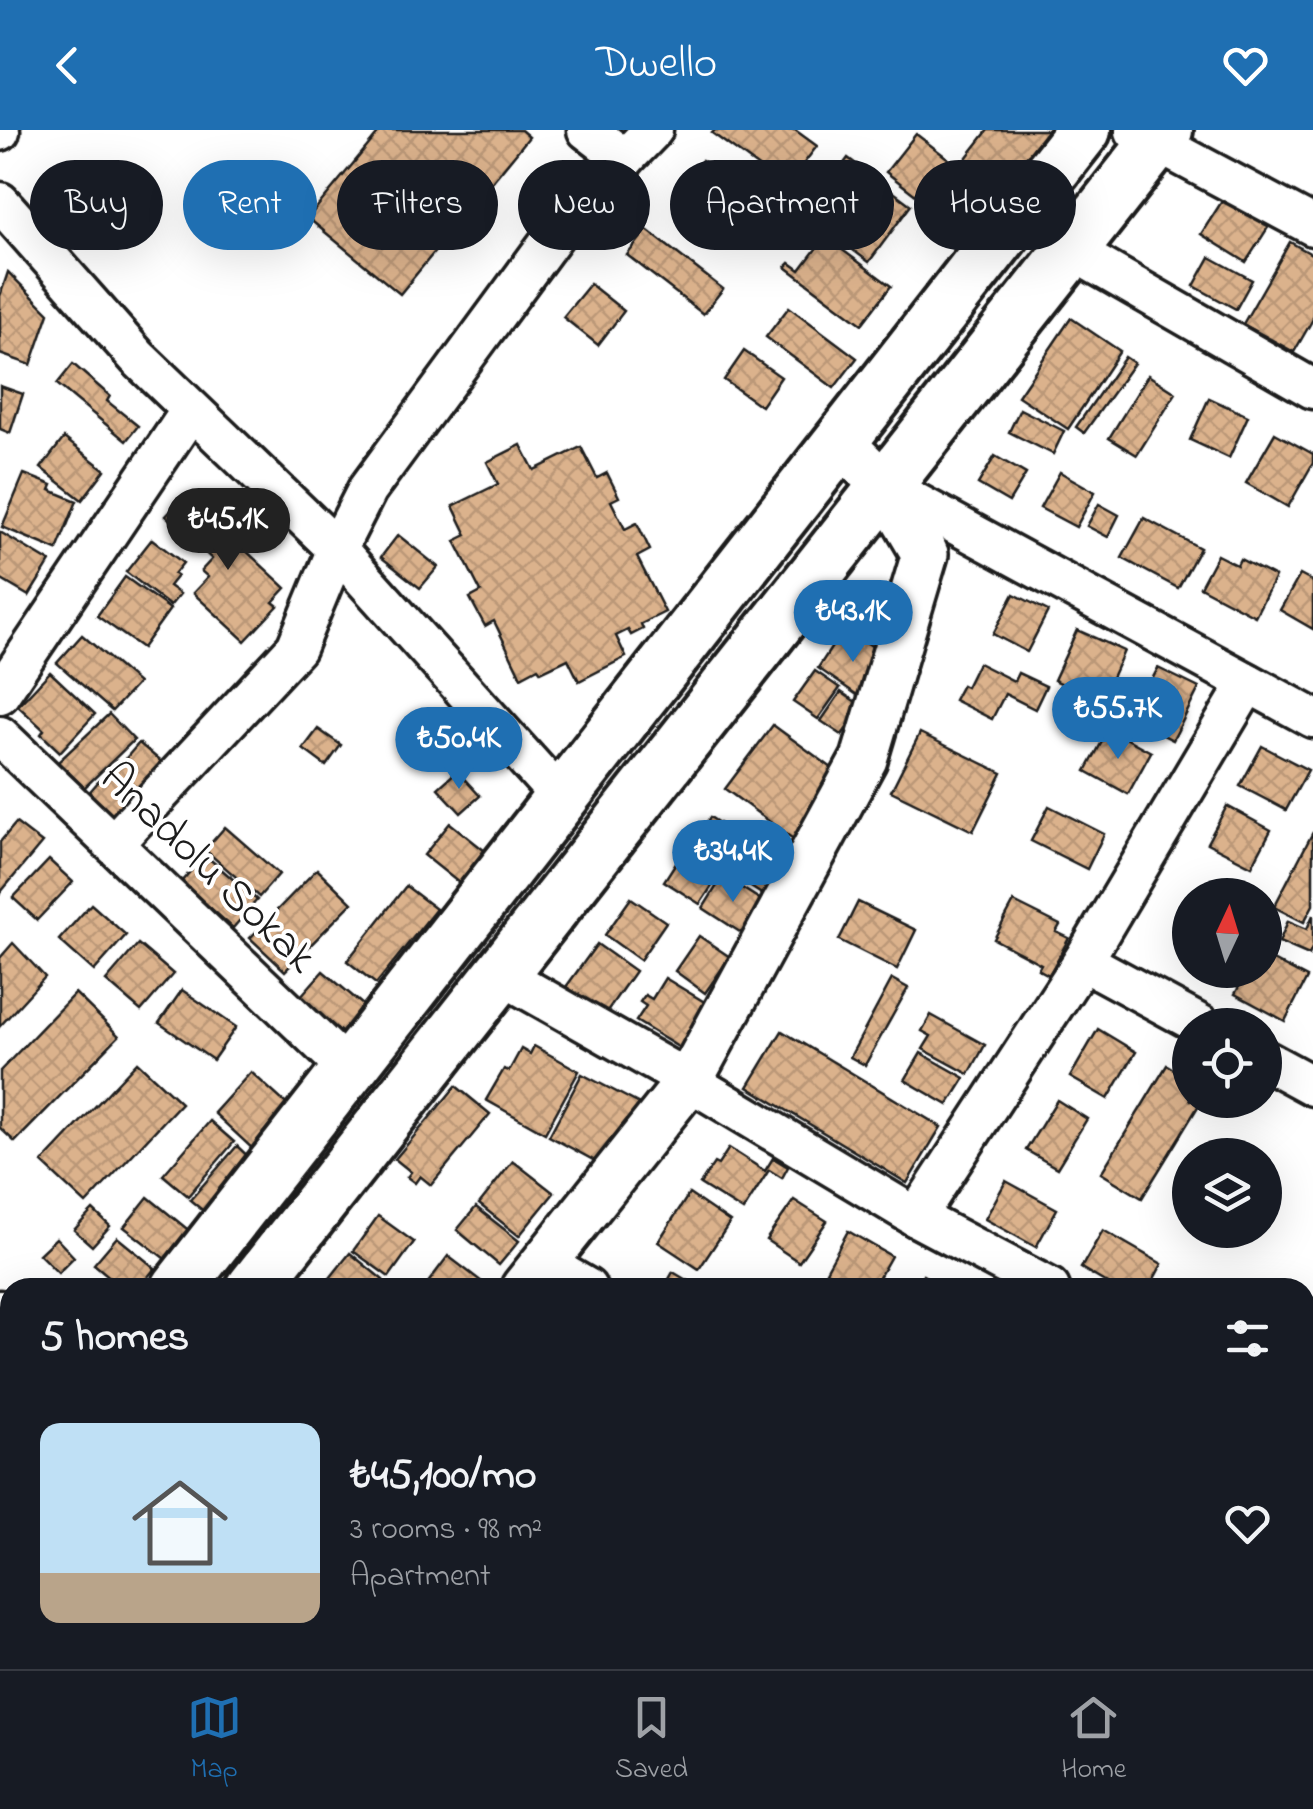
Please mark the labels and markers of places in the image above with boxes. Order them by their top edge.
pin: ₺45.1K [147,488,309,573]
pin: ₺43.1K [772,580,934,665]
pin: ₺55.7K [1037,677,1199,762]
pin: ₺50.4K [378,707,540,792]
pin: ₺34.4K [652,820,814,905]

